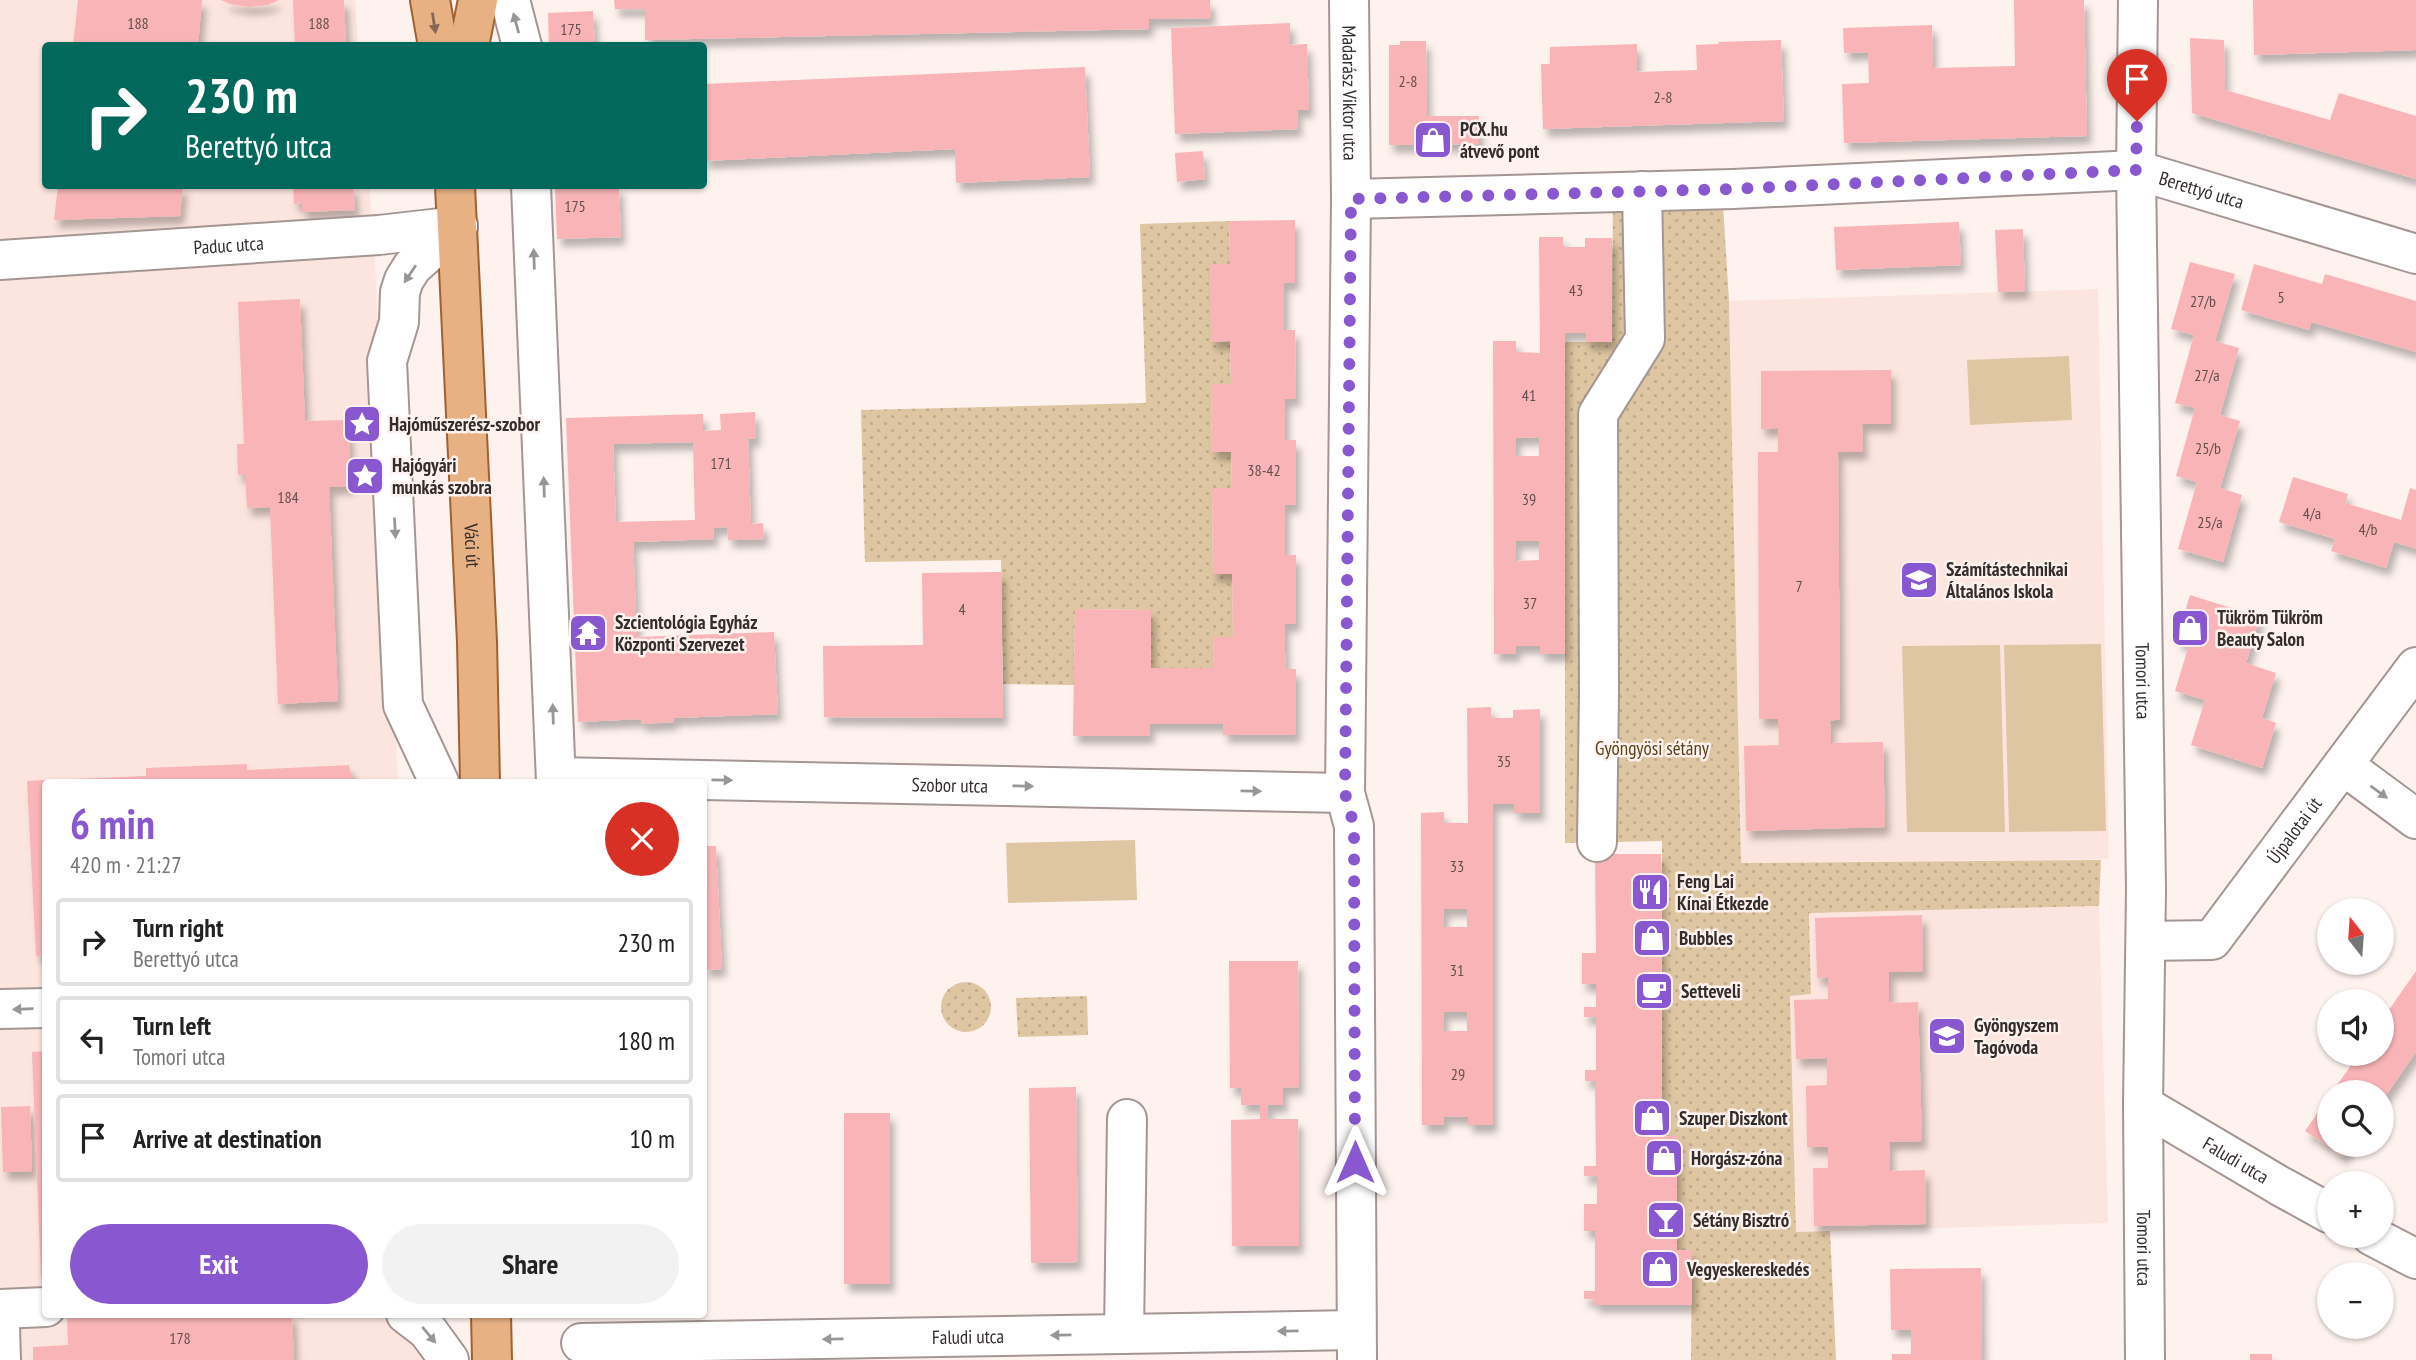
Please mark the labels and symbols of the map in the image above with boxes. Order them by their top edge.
one-way arrow [429,12,440,34]
one-way arrow [510,12,521,34]
house number: 188 [127,13,149,33]
house number: 188 [308,13,330,33]
house number: 175 [560,19,582,39]
street label: Madarász Viktor utca [1337,25,1363,161]
pin [2107,49,2167,121]
house number: 2-8 [1398,71,1418,91]
house number: 2-8 [1653,87,1673,107]
place label: PCX.hu átvevő pont [1460,117,1540,163]
shop icon: PCX.hu átvevő pont [1412,119,1454,161]
street label: Berettyó utca [2156,166,2247,214]
house number: 175 [564,196,586,216]
street label: Paduc utca [193,231,264,259]
one-way arrow [529,248,540,270]
one-way arrow [403,264,416,284]
house number: 43 [1569,280,1583,300]
house number: 5 [2277,287,2285,307]
house number: 27/b [2190,291,2216,311]
house number: 27/a [2194,365,2220,385]
house number: 41 [1522,385,1536,405]
place icon: Hajóműszerész-szobor [341,403,383,445]
place label: Hajóműszerész-szobor [389,412,540,436]
house number: 25/b [2195,438,2221,458]
place label: Hajógyári munkás szobra [392,453,492,499]
house number: 171 [710,453,732,473]
place icon: Hajógyári munkás szobra [344,455,386,497]
house number: 38-42 [1247,460,1281,480]
one-way arrow [538,476,549,498]
house number: 184 [277,487,299,507]
house number: 39 [1522,489,1536,509]
house number: 4/a [2303,503,2321,523]
house number: 25/a [2197,512,2223,532]
one-way arrow [389,517,400,539]
house number: 4/b [2359,519,2377,539]
street label: Váci út [459,522,485,569]
place label: Számítástechnikai Általános Iskola [1945,557,2068,603]
school or university icon: Számítástechnikai Általános Iskola [1898,559,1940,601]
house number: 7 [1795,576,1803,596]
house number: 37 [1523,593,1537,613]
house number: 4 [958,599,966,619]
place label: Tükröm Tükröm Beauty Salon [2217,605,2323,651]
shop icon: Tükröm Tükröm Beauty Salon [2169,607,2211,649]
place label: Szcientológia Egyház Központi Szervezet [615,610,757,656]
temple icon: Szcientológia Egyház Központi Szervezet [567,612,609,654]
street label: Tomori utca [2131,643,2156,719]
one-way arrow [548,703,559,725]
park label: Gyöngyösi sétány [1595,736,1710,760]
house number: 35 [1497,751,1511,771]
street label: Szobor utca [911,772,988,798]
one-way arrow [712,774,734,786]
one-way arrow [1012,780,1034,791]
one-way arrow [1240,785,1262,796]
one-way arrow [2370,785,2388,799]
street label: Újpalotai út [2261,792,2327,868]
house number: 33 [1450,856,1464,876]
place label: Feng Lai Kínai Étkezde [1677,869,1769,915]
restaurant icon: Feng Lai Kínai Étkezde [1629,871,1671,913]
north arrow [2317,898,2394,975]
shop icon: Bubbles [1631,917,1673,959]
place label: Bubbles [1679,926,1733,950]
house number: 31 [1450,960,1464,980]
cafe icon: Setteveli [1633,970,1675,1012]
place label: Setteveli [1681,979,1741,1003]
one-way arrow [12,1003,34,1014]
place label: Gyöngyszem Tagóvoda [1974,1013,2059,1059]
school or university icon: Gyöngyszem Tagóvoda [1926,1015,1968,1057]
house number: 29 [1451,1064,1465,1084]
shop icon: Szuper Diszkont [1631,1097,1673,1139]
place label: Szuper Diszkont [1679,1106,1788,1130]
position arrow [1318,1125,1392,1199]
street label: Faludi utca [2199,1131,2273,1189]
shop icon: Horgász-zóna [1643,1137,1685,1179]
place label: Horgász-zóna [1691,1146,1782,1170]
bar icon: Sétány Bisztró [1645,1199,1687,1241]
place label: Sétány Bisztró [1693,1208,1789,1232]
street label: Tomori utca [2132,1210,2156,1286]
shop icon: Vegyeskereskedés [1639,1248,1681,1290]
place label: Vegyeskereskedés [1686,1257,1810,1281]
street label: Faludi utca [932,1324,1004,1349]
one-way arrow [422,1325,437,1343]
one-way arrow [1277,1325,1299,1337]
house number: 178 [169,1328,191,1348]
one-way arrow [1049,1329,1071,1340]
one-way arrow [822,1333,844,1345]

